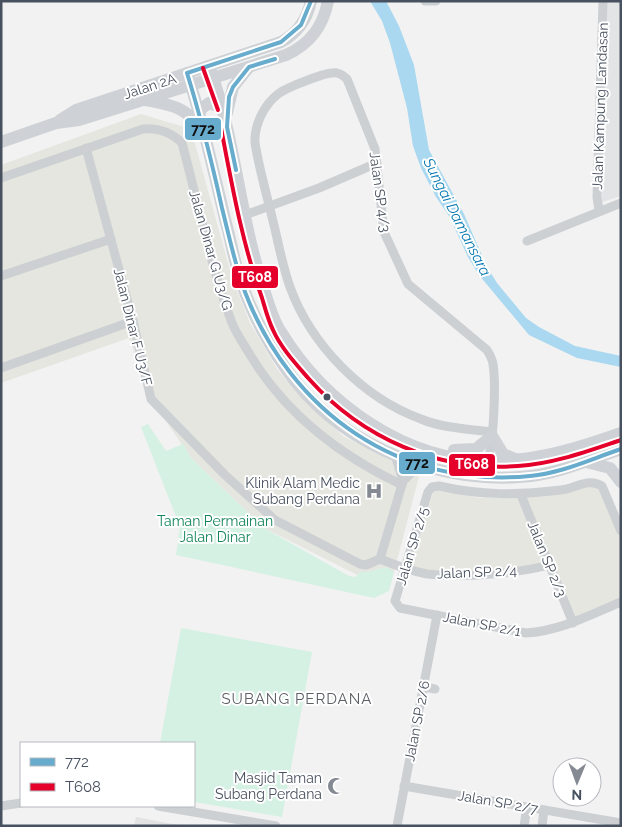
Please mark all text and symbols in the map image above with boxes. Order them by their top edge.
street label: Jalan Kampung Landasan [589,22,611,190]
street label: Jalan 2A [122,70,179,102]
line badge: 772 [184,117,222,141]
text: 772 [191,121,215,137]
street label: Jalan SP 4/3 [366,151,394,233]
water label: Sungai Damansara [419,154,495,279]
street label: Jalan Dinar G U3/G [186,188,236,312]
line badge: T608 [231,265,279,289]
street label: Jalan Dinar F U3/F [111,267,155,387]
text: T608 [238,269,272,285]
unlabelled marker [322,392,332,402]
line badge: 772 [398,451,436,475]
line badge: T608 [448,453,496,477]
text: 772 [405,455,429,471]
text: T608 [455,456,489,472]
place label: Klinik Alam Medic Subang Perdana [245,475,360,507]
hospital icon: Klinik Alam Medic Subang Perdana [364,481,384,501]
street label: Jalan SP 2/5 [393,505,432,587]
park label: Taman Permainan Jalan Dinar [157,513,273,545]
street label: Jalan SP 2/3 [524,519,570,599]
street label: Jalan SP 2/4 [437,563,518,581]
street label: Jalan SP 2/1 [442,609,522,639]
street label: Jalan SP 2/6 [401,679,433,763]
district label: SUBANG PERDANA [222,690,372,708]
legend [20,742,195,807]
text: 772 [65,753,89,771]
north arrow [552,757,602,807]
place label: Masjid Taman Subang Perdana [215,770,322,802]
mosque icon: Masjid Taman Subang Perdana [326,776,346,796]
text: T608 [65,778,101,796]
street label: Jalan SP 2/7 [457,787,540,817]
text: N [571,787,582,803]

